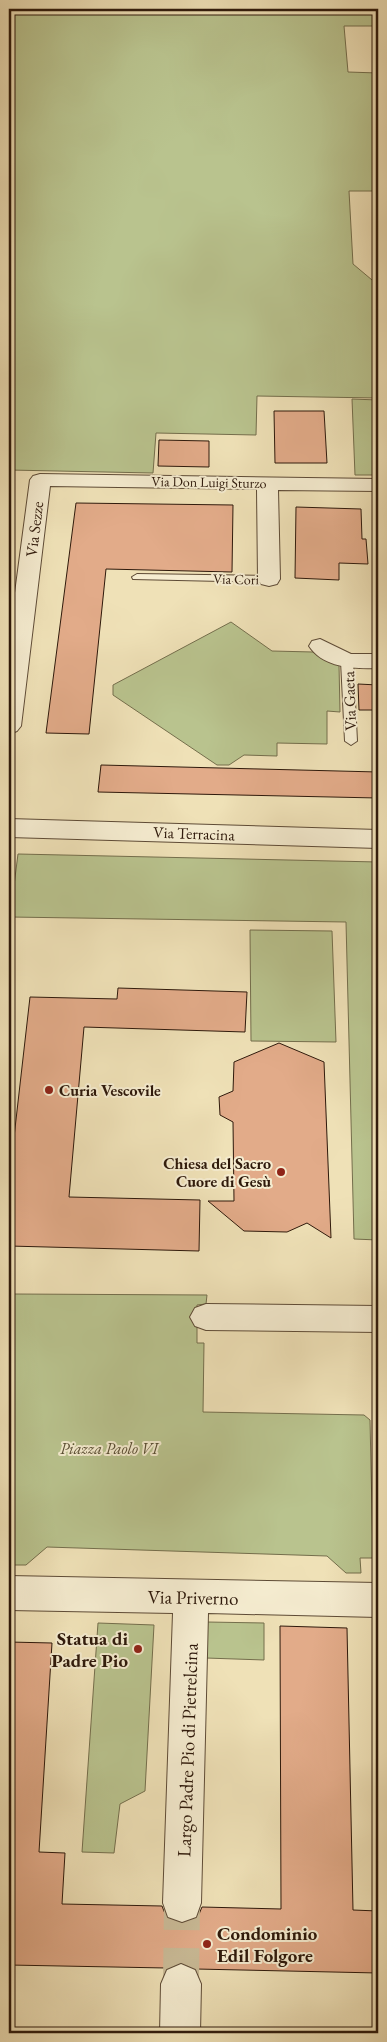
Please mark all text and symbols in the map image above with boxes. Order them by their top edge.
street label: Via Don Luigi Sturzo [151,472,267,492]
street label: Via Sezze [21,500,48,558]
street label: Via Cori [213,570,260,588]
street label: Via Gaeta [338,670,361,731]
street label: Via Terracina [153,822,236,845]
place label: Curia Vescovile [59,1080,161,1101]
marker: Curia Vescovile [43,1084,55,1096]
place label: Chiesa del Sacro Cuore di Gesù [163,1153,271,1192]
marker: Chiesa del Sacro Cuore di Gesù [275,1166,287,1178]
park label: Piazza Paolo VI [60,1438,160,1459]
street label: Via Priverno [147,1584,239,1611]
place label: Statua di Padre Pio [51,1626,128,1673]
street label: Largo Padre Pio di Pietrelcina [171,1642,204,1857]
marker: Statua di Padre Pio [132,1643,144,1655]
place label: Condominio Edil Folgore [217,1921,318,1968]
marker: Condominio Edil Folgore [201,1938,213,1950]

